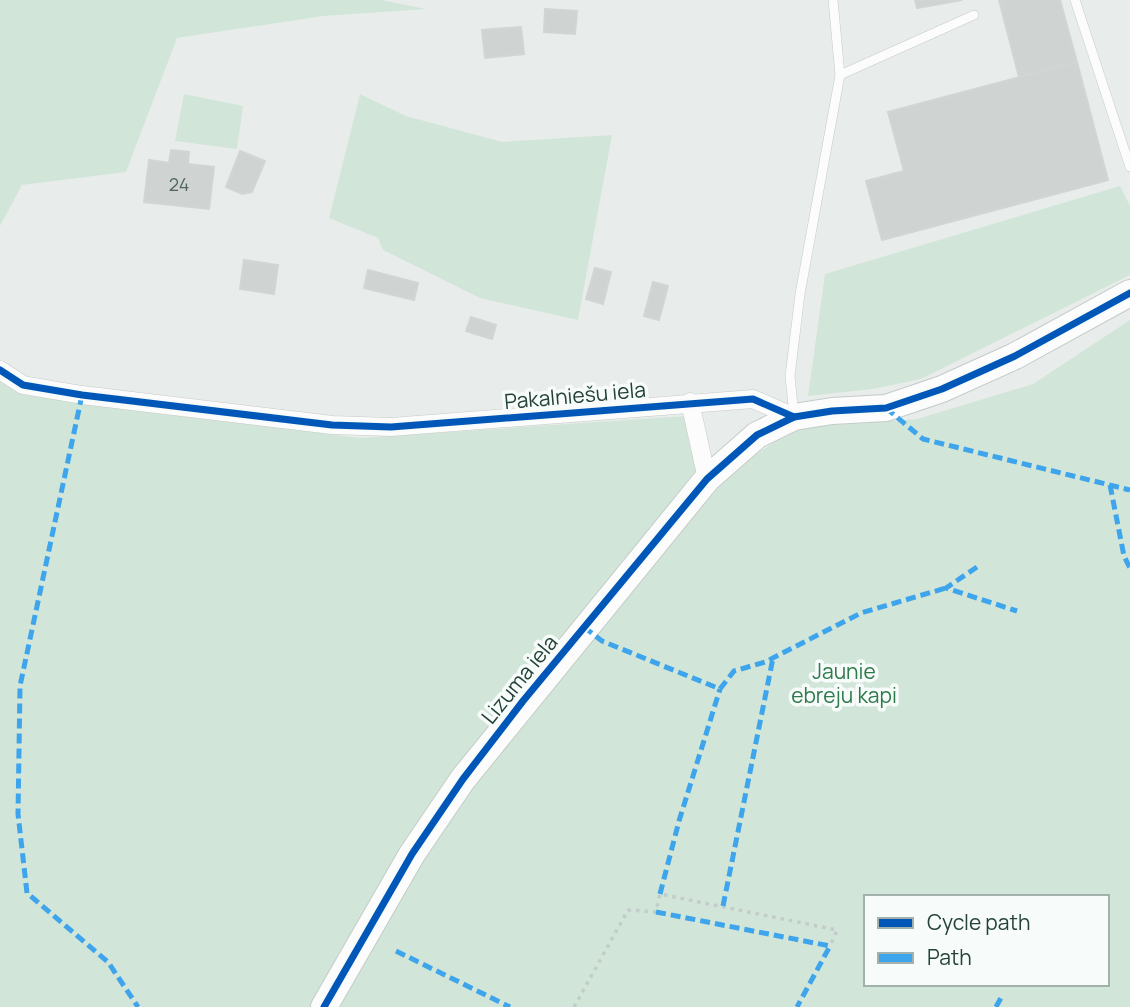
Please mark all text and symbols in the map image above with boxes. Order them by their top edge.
house number: 24 [169,172,189,196]
street label: Pakalniešu iela [503,375,647,415]
street label: Lizuma iela [475,629,563,729]
park label: Jaunie ebreju kapi [791,657,897,709]
legend [864,895,1109,986]
text: Cycle path [927,908,1030,936]
text: Path [927,943,972,971]

